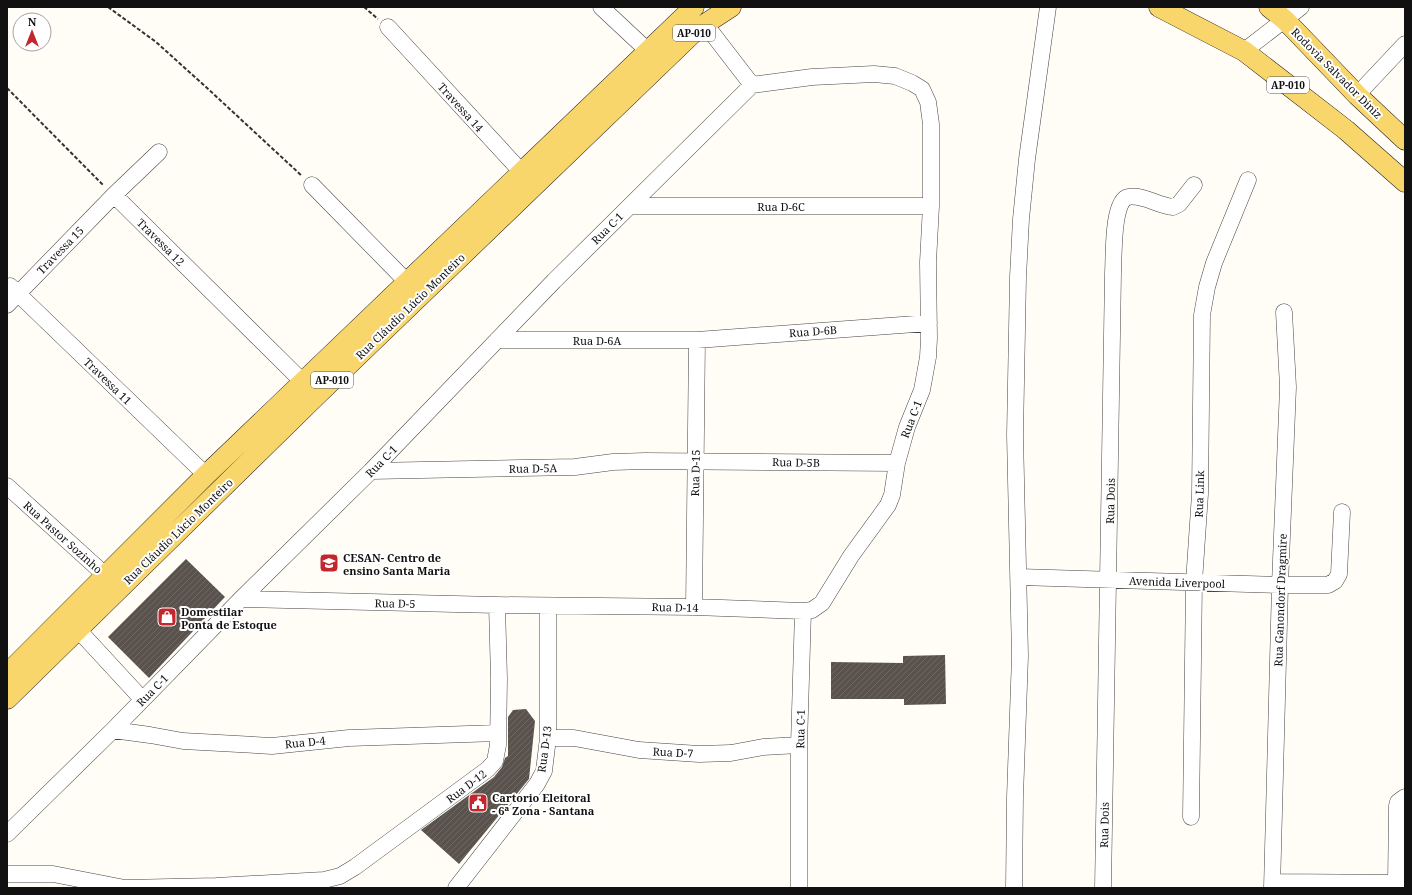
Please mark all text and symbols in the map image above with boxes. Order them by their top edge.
north arrow [12,12,52,52]
text: N [28,14,37,29]
street label: Rodovia Salvador Diniz [1288,24,1386,122]
road number: AP-010 [673,25,715,41]
road number: AP-010 [1267,77,1309,93]
street label: Travessa 14 [435,79,487,135]
street label: Rua D-6C [757,199,805,214]
street label: Rua C-1 [588,209,626,247]
street label: Travessa 12 [134,215,188,269]
street label: Travessa 15 [33,223,87,277]
street label: Rua Cláudio Lúcio Monteiro [352,250,468,362]
street label: Rua D-6B [789,322,837,340]
street label: Rua D-6A [573,333,622,348]
street label: Travessa 11 [81,354,135,408]
road number: AP-010 [311,372,353,388]
street label: Rua C-1 [897,398,925,440]
street label: Rua C-1 [362,442,400,480]
street label: Rua D-15 [687,449,703,497]
street label: Rua D-5B [772,454,820,470]
street label: Rua D-5A [509,460,558,476]
street label: Rua Link [1191,470,1207,518]
street label: Rua Cláudio Lúcio Monteiro [120,475,236,587]
street label: Rua Dois [1102,478,1118,524]
street label: Rua Pastor Sozinho [20,498,106,576]
street label: Rua Ganondorf Dragmire [1270,533,1290,667]
place label: CESAN- Centro de ensino Santa Maria [343,550,451,578]
school or university icon: CESAN- Centro de ensino Santa Maria [318,552,340,574]
street label: Avenida Liverpool [1129,573,1226,591]
street label: Rua D-5 [374,595,416,611]
street label: Rua D-14 [651,599,699,615]
place label: Domestilar Ponta de Estoque [181,604,277,632]
shop icon: Domestilar Ponta de Estoque [156,606,178,628]
street label: Rua C-1 [133,671,171,709]
street label: Rua C-1 [792,709,808,749]
street label: Rua D-13 [533,725,555,773]
street label: Rua D-4 [284,732,326,752]
street label: Rua D-7 [652,743,694,761]
street label: Rua D-12 [443,766,489,806]
place label: Cartorio Eleitoral - 6ª Zona - Santana [492,790,595,818]
public building icon: Cartorio Eleitoral - 6ª Zona - Santana [467,792,489,814]
street label: Rua Dois [1096,802,1112,848]

